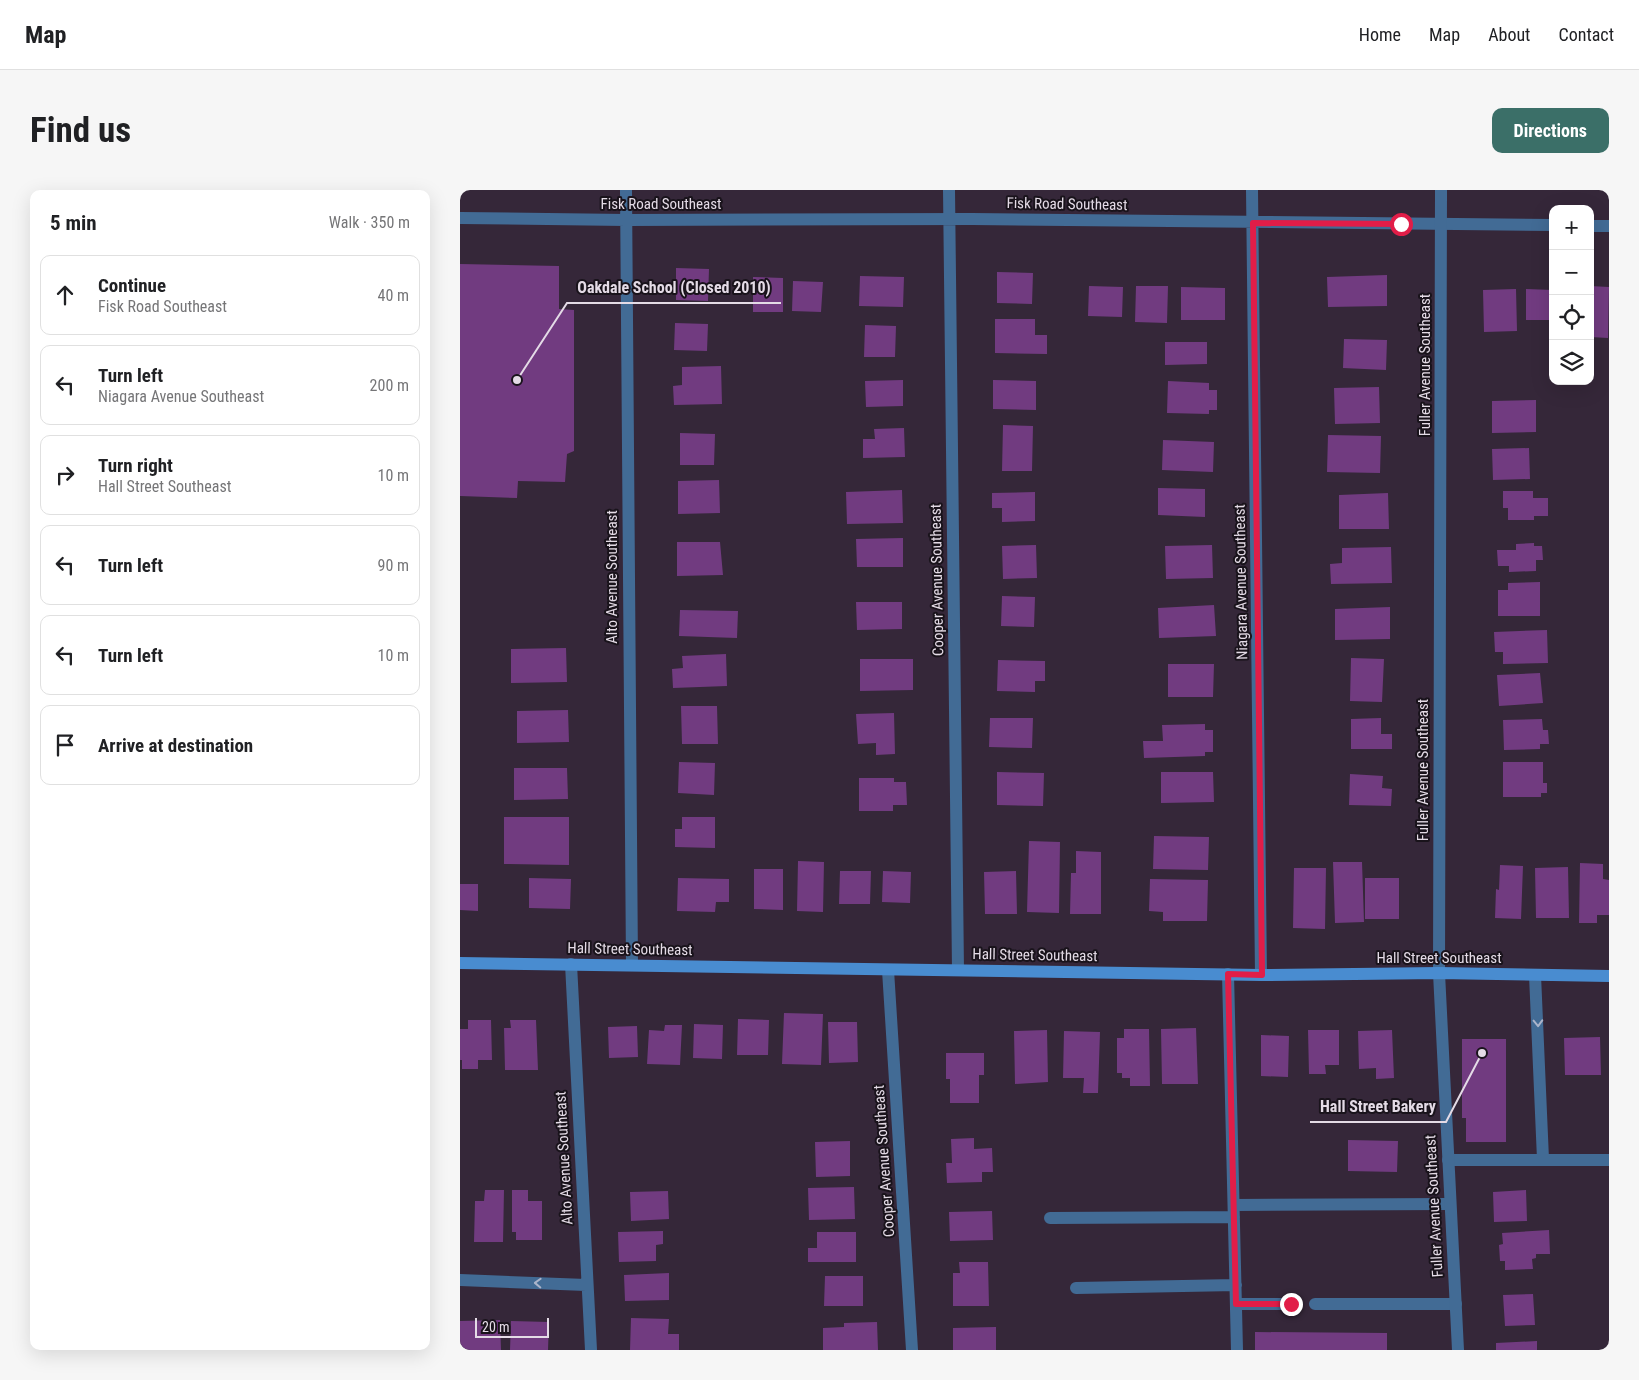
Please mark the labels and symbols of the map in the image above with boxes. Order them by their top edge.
street label: Fisk Road Southeast [1006,194,1128,214]
street label: Fisk Road Southeast [601,195,722,213]
route start [1390,213,1413,236]
callout: Oakdale School (Closed 2010) [567,272,781,303]
text: Oakdale School (Closed 2010) [577,278,771,297]
street label: Fuller Avenue Southeast [1416,294,1434,436]
street label: Cooper Avenue Southeast [927,504,947,656]
street label: Niagara Avenue Southeast [1231,504,1251,660]
street label: Alto Avenue Southeast [603,510,621,644]
street label: Fuller Avenue Southeast [1414,699,1432,841]
street label: Hall Street Southeast [567,939,693,959]
street label: Hall Street Southeast [972,945,1098,965]
street label: Hall Street Southeast [1376,949,1502,967]
one-way arrow [1532,1020,1543,1028]
street label: Cooper Avenue Southeast [870,1084,898,1238]
street label: Alto Avenue Southeast [552,1091,576,1225]
callout: Hall Street Bakery [1310,1091,1446,1122]
text: Hall Street Bakery [1320,1097,1436,1116]
street label: Fuller Avenue Southeast [1421,1134,1447,1278]
one-way arrow [533,1278,541,1289]
route end [1280,1293,1303,1316]
scale bar [475,1315,549,1338]

